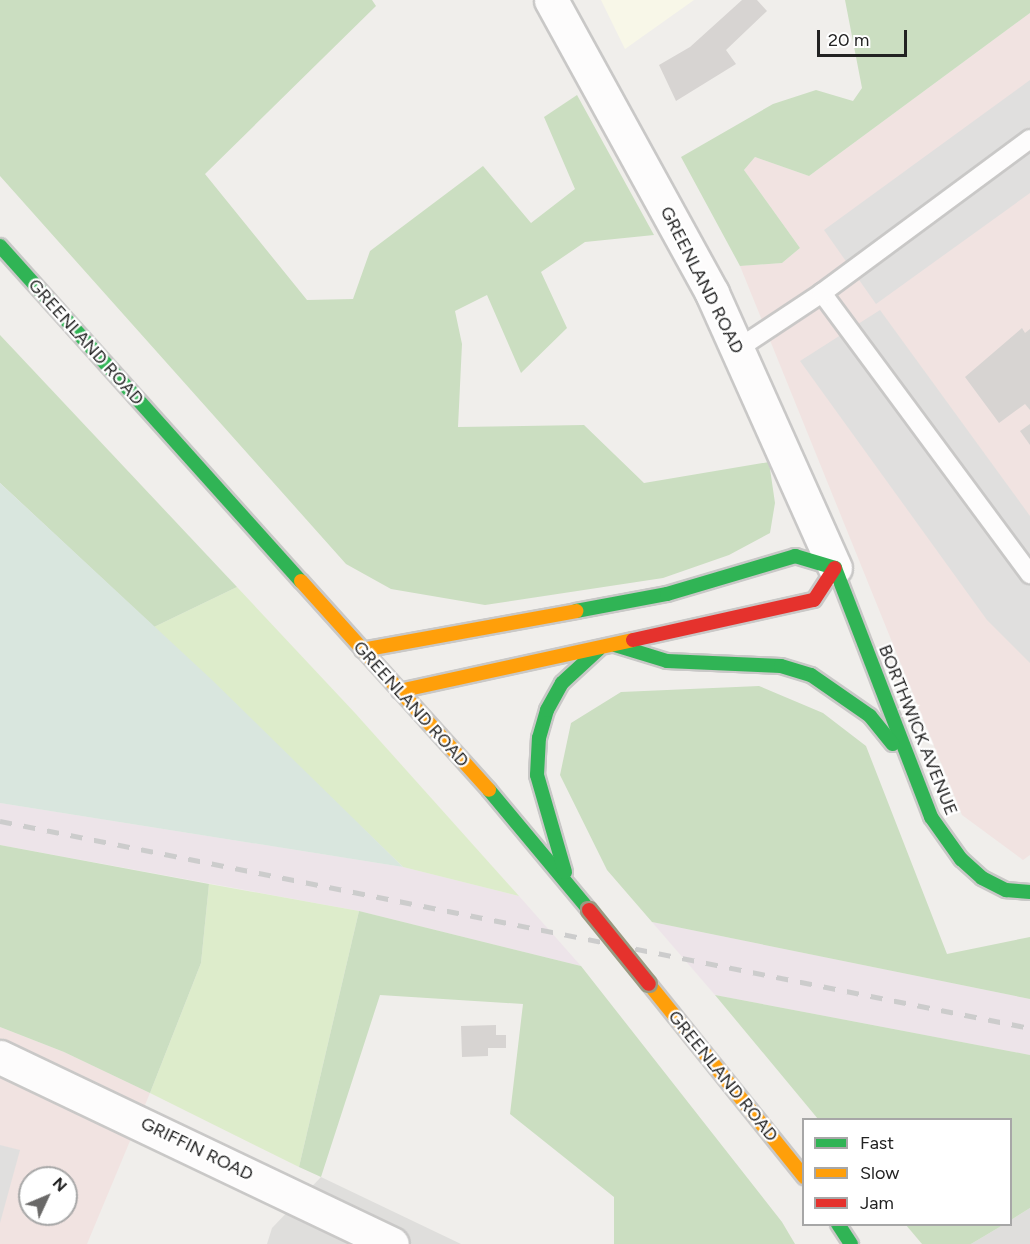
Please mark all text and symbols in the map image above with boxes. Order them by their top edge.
scale bar [820,18,910,56]
text: 20 m [828,29,869,51]
street label: GREENLAND ROAD [656,203,748,357]
street label: GREENLAND ROAD [24,274,148,410]
street label: GREENLAND ROAD [349,636,473,772]
street label: BORTHWICK AVENUE [874,642,962,818]
street label: GREENLAND ROAD [664,1006,782,1146]
street label: GRIFFIN ROAD [137,1112,257,1186]
legend [802,1118,1012,1226]
text: Fast [860,1132,894,1154]
text: Slow [860,1162,899,1184]
north arrow [18,1166,78,1226]
text: N [49,1173,71,1196]
text: Jam [860,1192,894,1214]

